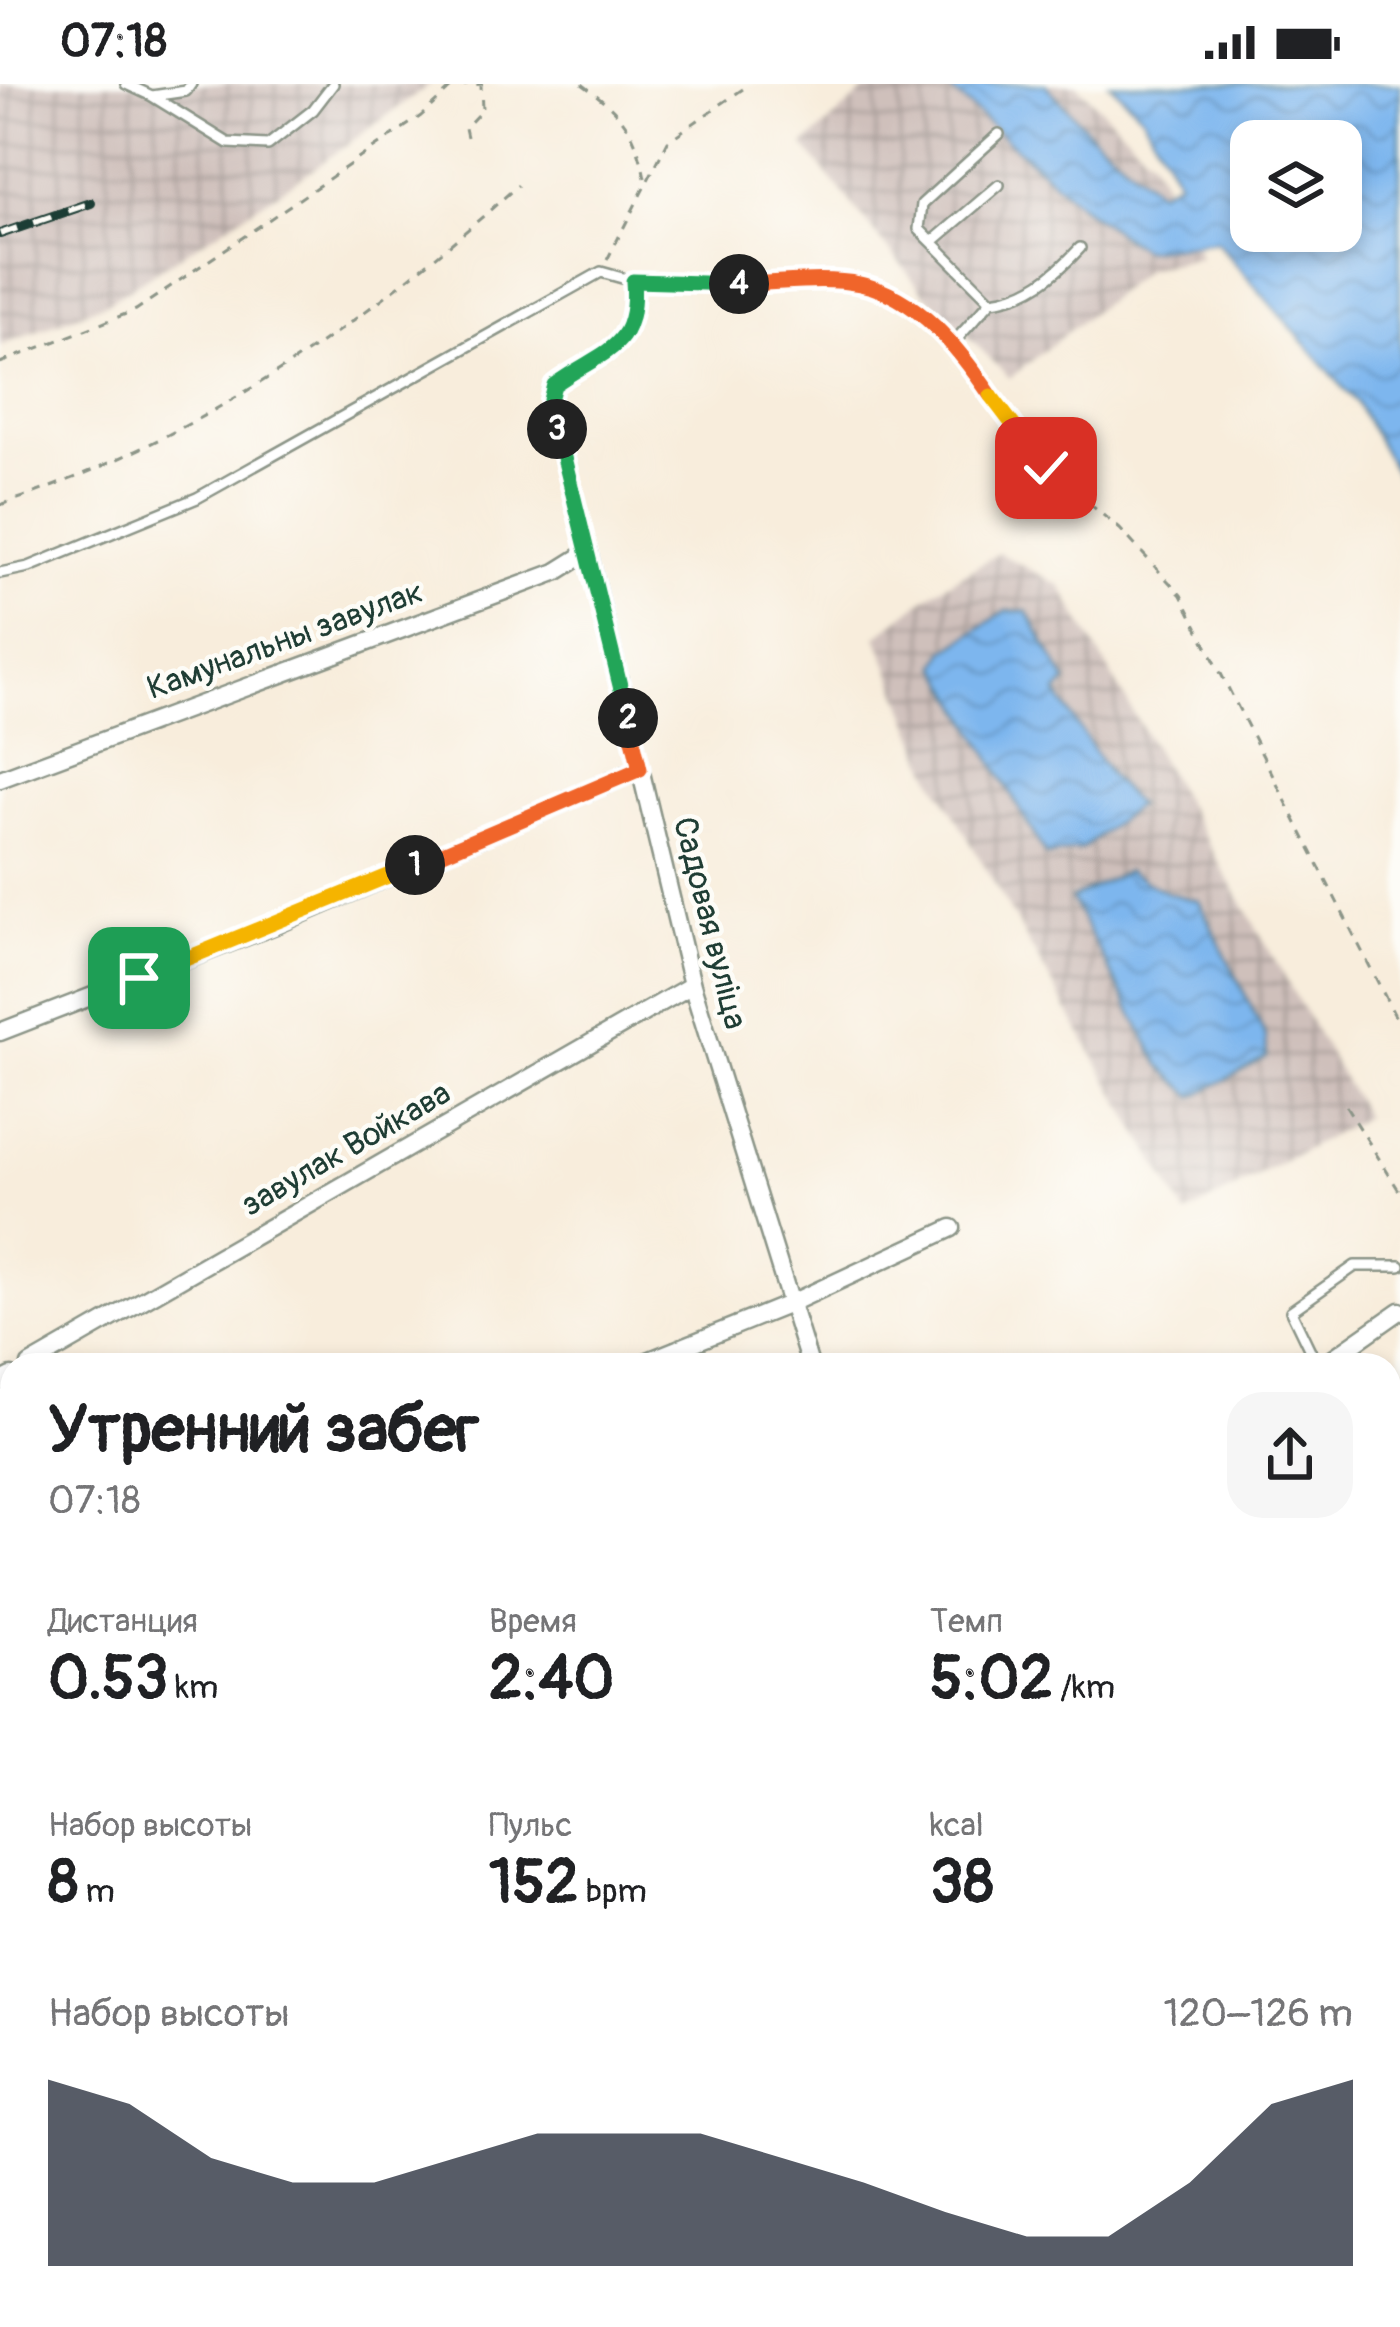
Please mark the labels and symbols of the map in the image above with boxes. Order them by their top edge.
pin: 4 [709,254,769,314]
pin: 3 [527,399,587,459]
pin [995,417,1097,519]
street label: Камунальны завулак [141,571,429,709]
pin: 2 [598,688,658,748]
street label: Садовая вуліца [664,813,756,1033]
pin: 1 [385,835,445,895]
pin [88,927,190,1029]
street label: завулак Войкава [234,1073,458,1225]

